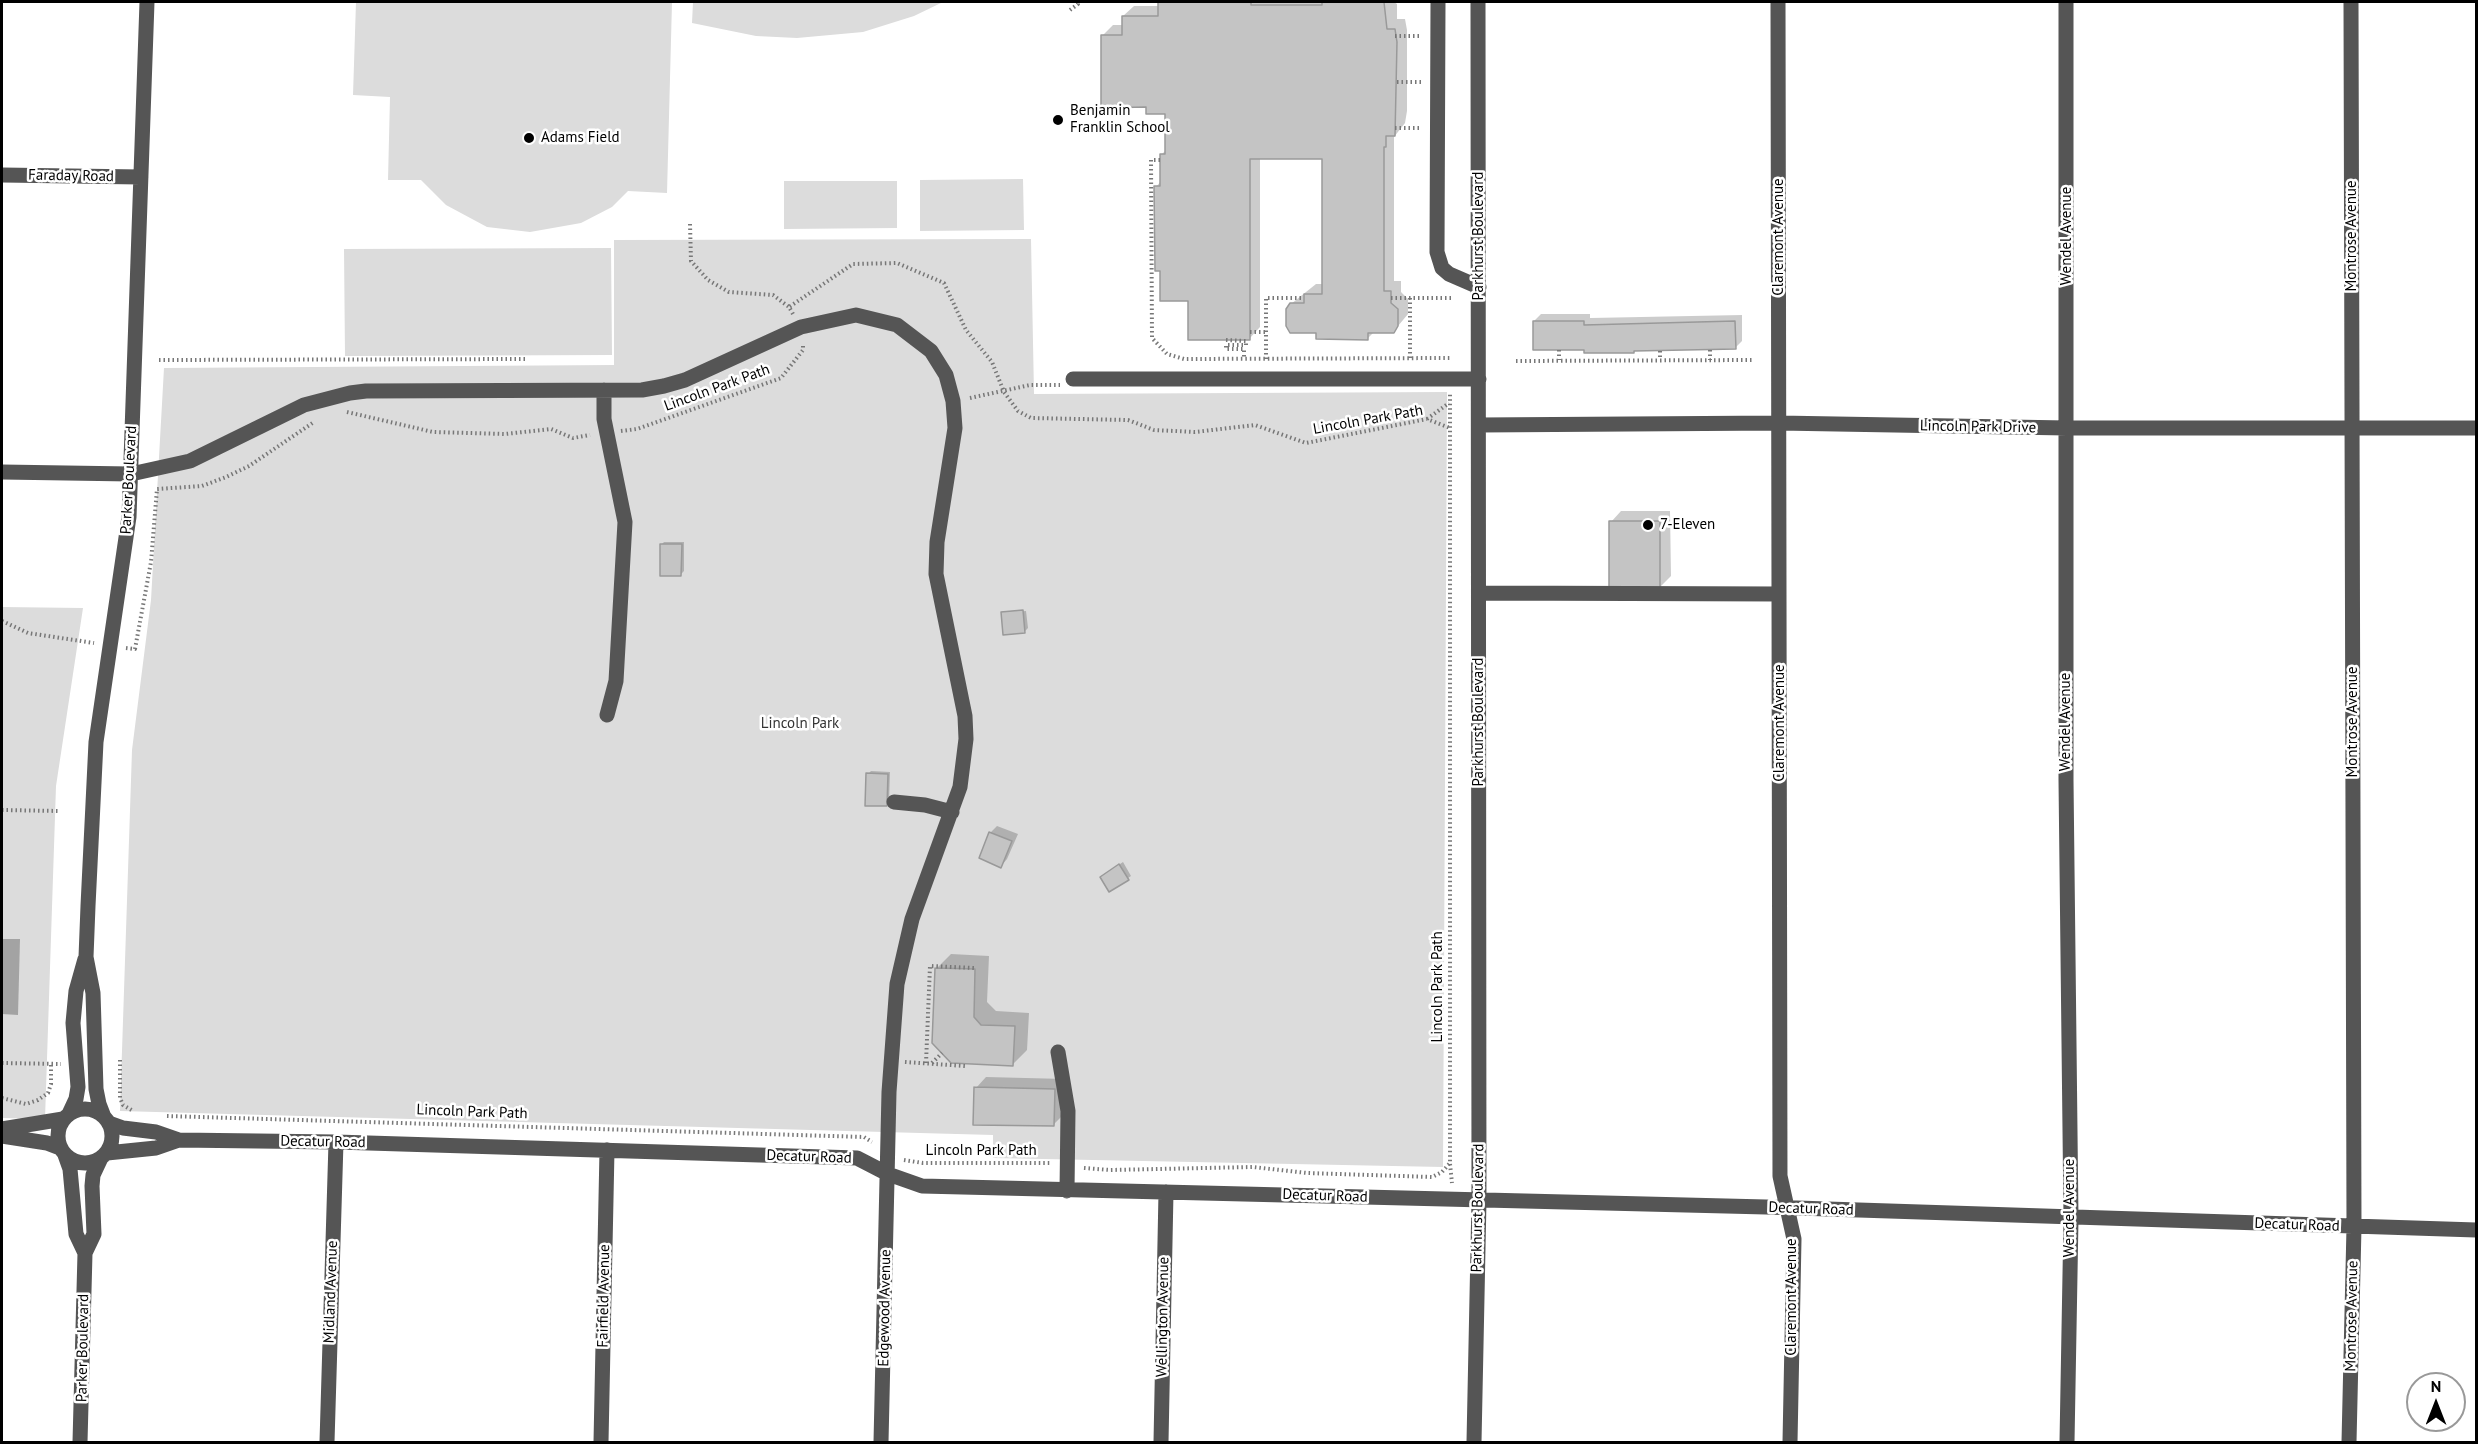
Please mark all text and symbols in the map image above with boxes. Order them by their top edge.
place label: Benjamin Franklin School [1070,102,1170,137]
marker: Benjamin Franklin School [1051,113,1065,127]
place label: Adams Field [541,129,620,147]
marker: Adams Field [522,131,536,145]
street label: Faraday Road [28,166,114,186]
street label: Parkhurst Boulevard [1470,172,1488,300]
street label: Claremont Avenue [1770,178,1788,296]
street label: Montrose Avenue [2343,180,2361,292]
street label: Wendel Avenue [2058,187,2076,285]
street label: Lincoln Park Path [662,361,772,415]
street label: Lincoln Park Path [1312,401,1424,439]
street label: Lincoln Park Drive [1920,417,2036,437]
street label: Parker Boulevard [117,425,141,535]
place label: 7-Eleven [1660,516,1715,534]
marker: 7-Eleven [1641,518,1655,532]
street label: Parkhurst Boulevard [1470,658,1488,786]
street label: Claremont Avenue [1771,664,1789,782]
street label: Montrose Avenue [2344,666,2362,778]
street label: Wendel Avenue [2057,673,2075,771]
park label: Lincoln Park [761,715,839,733]
street label: Lincoln Park Path [1429,931,1447,1043]
street label: Lincoln Park Path [416,1101,528,1123]
street label: Decatur Road [280,1132,366,1152]
street label: Lincoln Park Path [925,1142,1037,1160]
street label: Parkhurst Boulevard [1468,1143,1488,1273]
street label: Decatur Road [766,1147,852,1167]
street label: Wendel Avenue [2061,1159,2079,1257]
street label: Decatur Road [1282,1186,1368,1206]
street label: Decatur Road [1768,1199,1854,1219]
street label: Decatur Road [2254,1215,2340,1235]
street label: Claremont Avenue [1783,1238,1801,1356]
street label: Midland Avenue [320,1240,342,1344]
street label: Fairfield Avenue [594,1244,614,1348]
street label: Edgewood Avenue [875,1249,895,1367]
street label: Wellington Avenue [1153,1257,1173,1377]
street label: Montrose Avenue [2342,1260,2362,1372]
street label: Parker Boulevard [73,1294,93,1402]
north arrow [2406,1372,2466,1432]
text: N [2431,1376,2441,1396]

